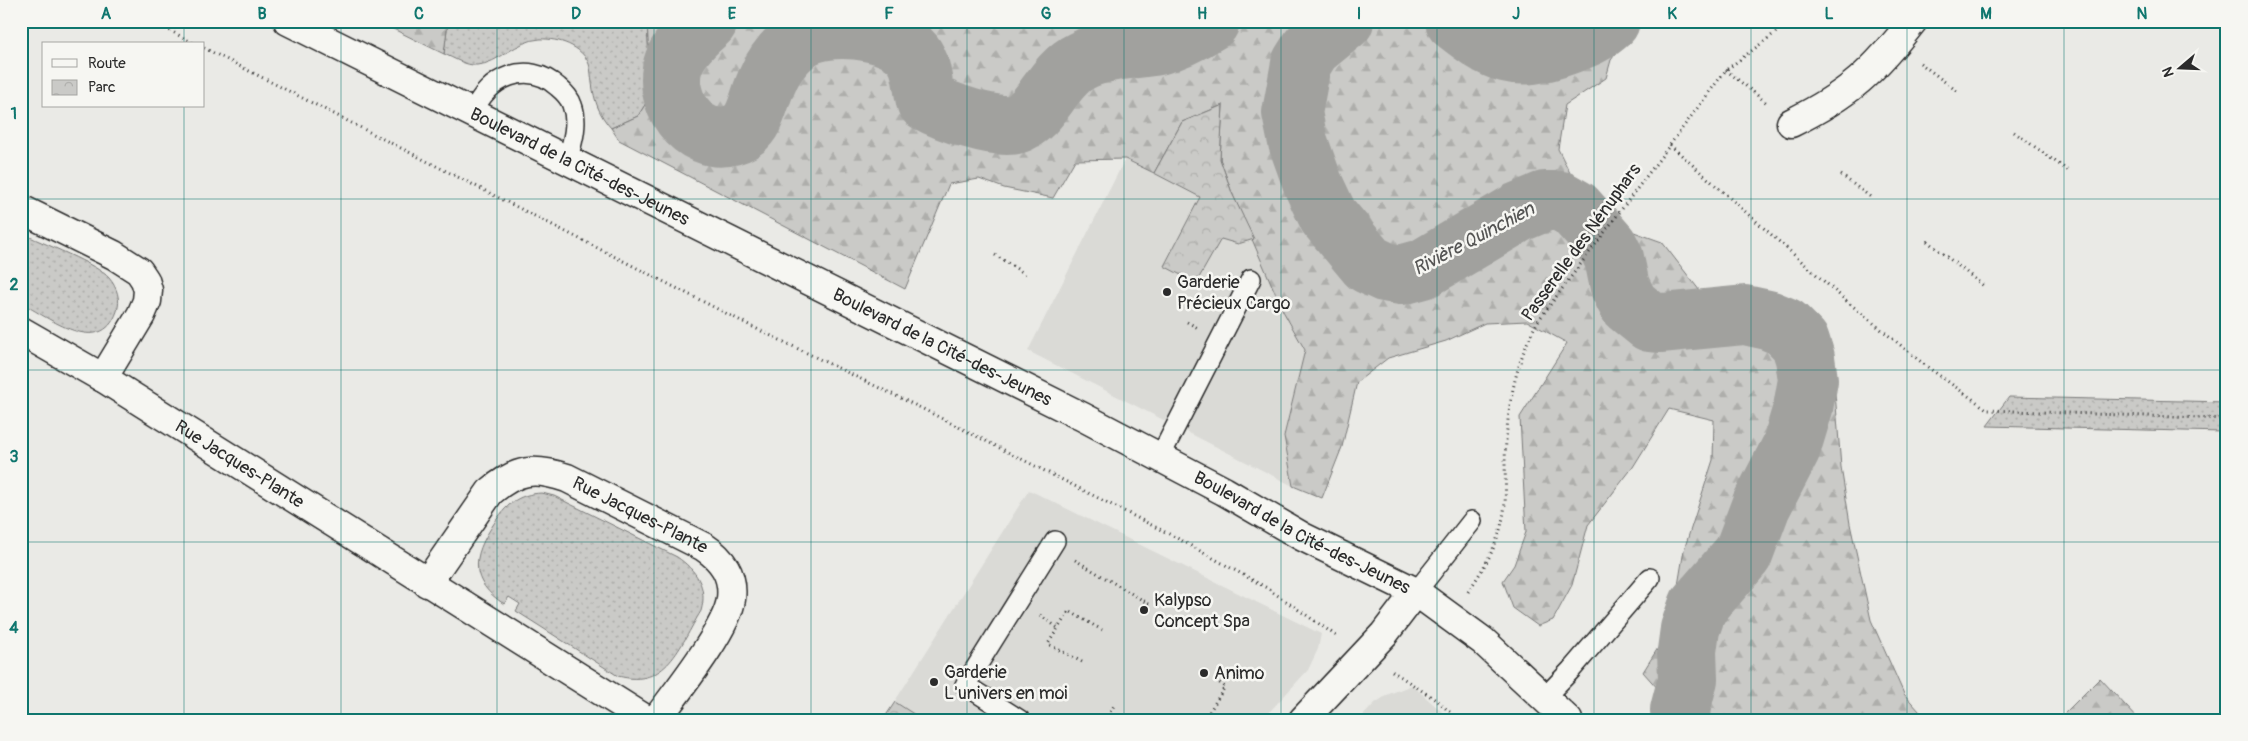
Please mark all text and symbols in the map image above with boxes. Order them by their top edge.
text: A [101,4,112,24]
text: B [257,4,267,24]
text: C [414,4,424,24]
text: D [571,4,581,24]
text: E [728,4,737,24]
text: F [884,4,894,24]
text: G [1041,4,1052,24]
text: H [1197,4,1207,24]
text: I [1357,4,1361,24]
text: J [1512,4,1520,24]
text: K [1667,4,1677,24]
text: L [1824,4,1834,24]
text: M [1980,4,1992,24]
text: N [2137,4,2148,24]
legend [42,42,205,108]
north arrow [2156,42,2206,92]
text: Route [88,54,126,73]
text: N [2159,65,2178,79]
text: Parc [88,78,116,97]
street label: Boulevard de la Cité-des-Jeunes [466,103,693,231]
text: 1 [11,104,17,124]
street label: Passerelle des Nénuphars [1516,159,1646,326]
water label: Rivière Quinchien [1409,196,1539,281]
place label: Garderie Précieux Cargo [1177,271,1291,315]
text: 2 [10,275,19,295]
street label: Boulevard de la Cité-des-Jeunes [829,283,1055,412]
marker: Garderie Précieux Cargo [1161,286,1173,298]
street label: Rue Jacques-Plante [171,415,308,514]
text: 3 [10,447,19,467]
street label: Boulevard de la Cité-des-Jeunes [1190,466,1414,599]
street label: Rue Jacques-Plante [569,472,712,559]
place label: Kalypso Concept Spa [1154,589,1250,633]
marker: Kalypso Concept Spa [1138,604,1150,616]
text: 4 [9,618,19,638]
place label: Garderie L'univers en moi [944,661,1068,705]
place label: Animo [1214,662,1265,685]
marker: Animo [1198,667,1210,679]
marker: Garderie L'univers en moi [928,676,940,688]

